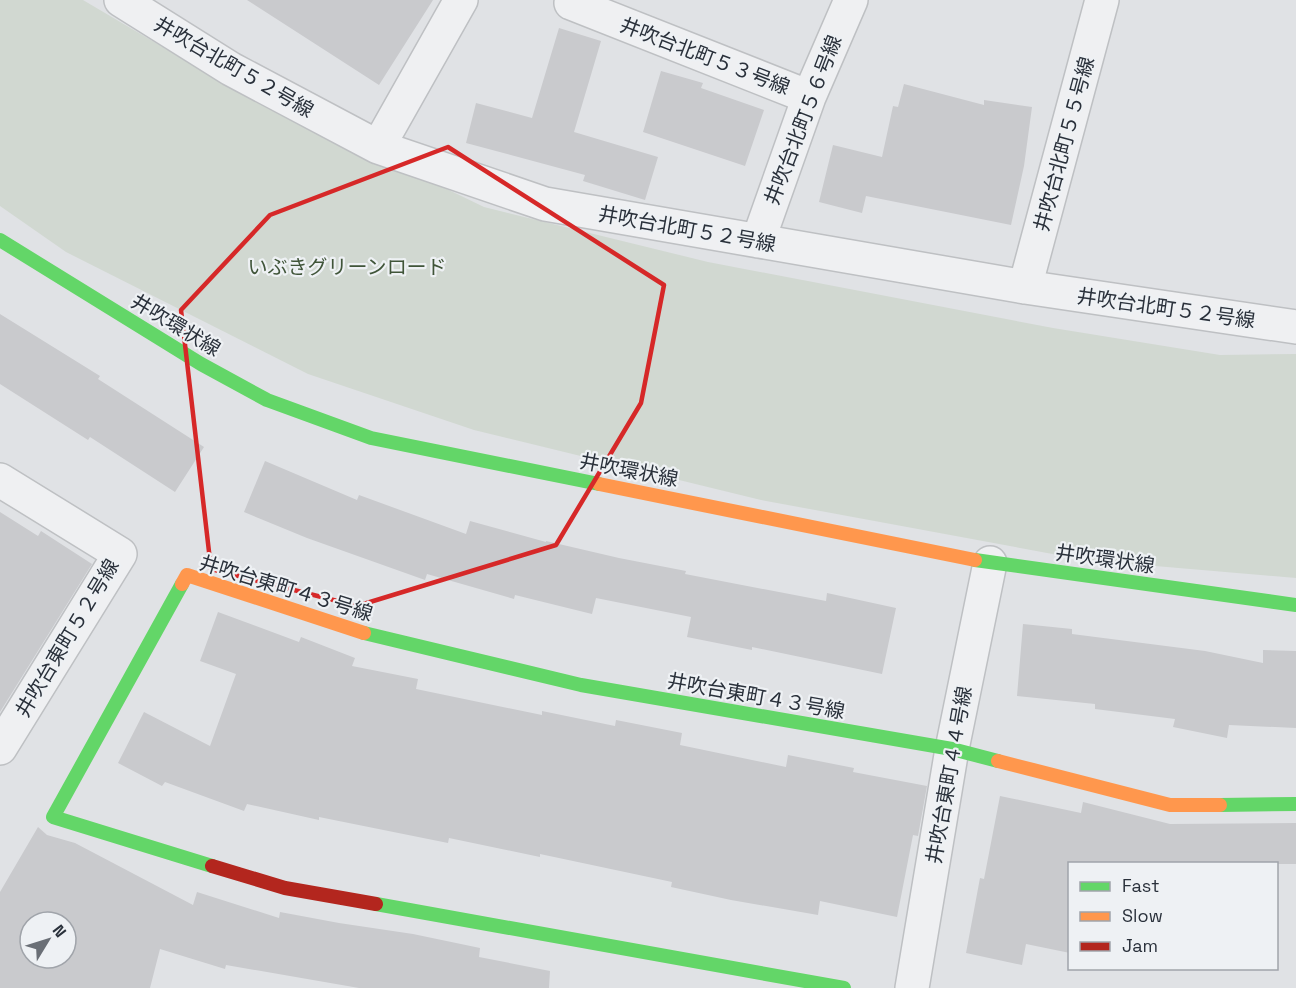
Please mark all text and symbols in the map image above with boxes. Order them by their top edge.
street label: 井吹台北町５２号線 [150,11,318,123]
street label: 井吹台北町５３号線 [616,12,794,100]
street label: 井吹台北町５６号線 [759,31,847,209]
street label: 井吹台北町５５号線 [1028,54,1100,234]
street label: 井吹台北町５２号線 [596,201,778,257]
park label: いぶきグリーンロード [248,254,447,280]
street label: 井吹台北町５２号線 [1075,283,1257,333]
street label: 井吹環状線 [126,288,226,362]
street label: 井吹環状線 [577,448,681,492]
street label: 井吹環状線 [1054,539,1156,579]
street label: 井吹台東町４３号線 [196,549,376,627]
street label: 井吹台東町５２号線 [10,554,124,722]
street label: 井吹台東町４３号線 [665,668,847,724]
street label: 井吹台東町４４号線 [921,684,977,866]
legend [1068,862,1278,970]
text: Fast [1122,874,1159,897]
text: Slow [1122,904,1163,927]
north arrow [18,910,78,970]
text: N [48,920,71,942]
text: Jam [1122,934,1158,957]

